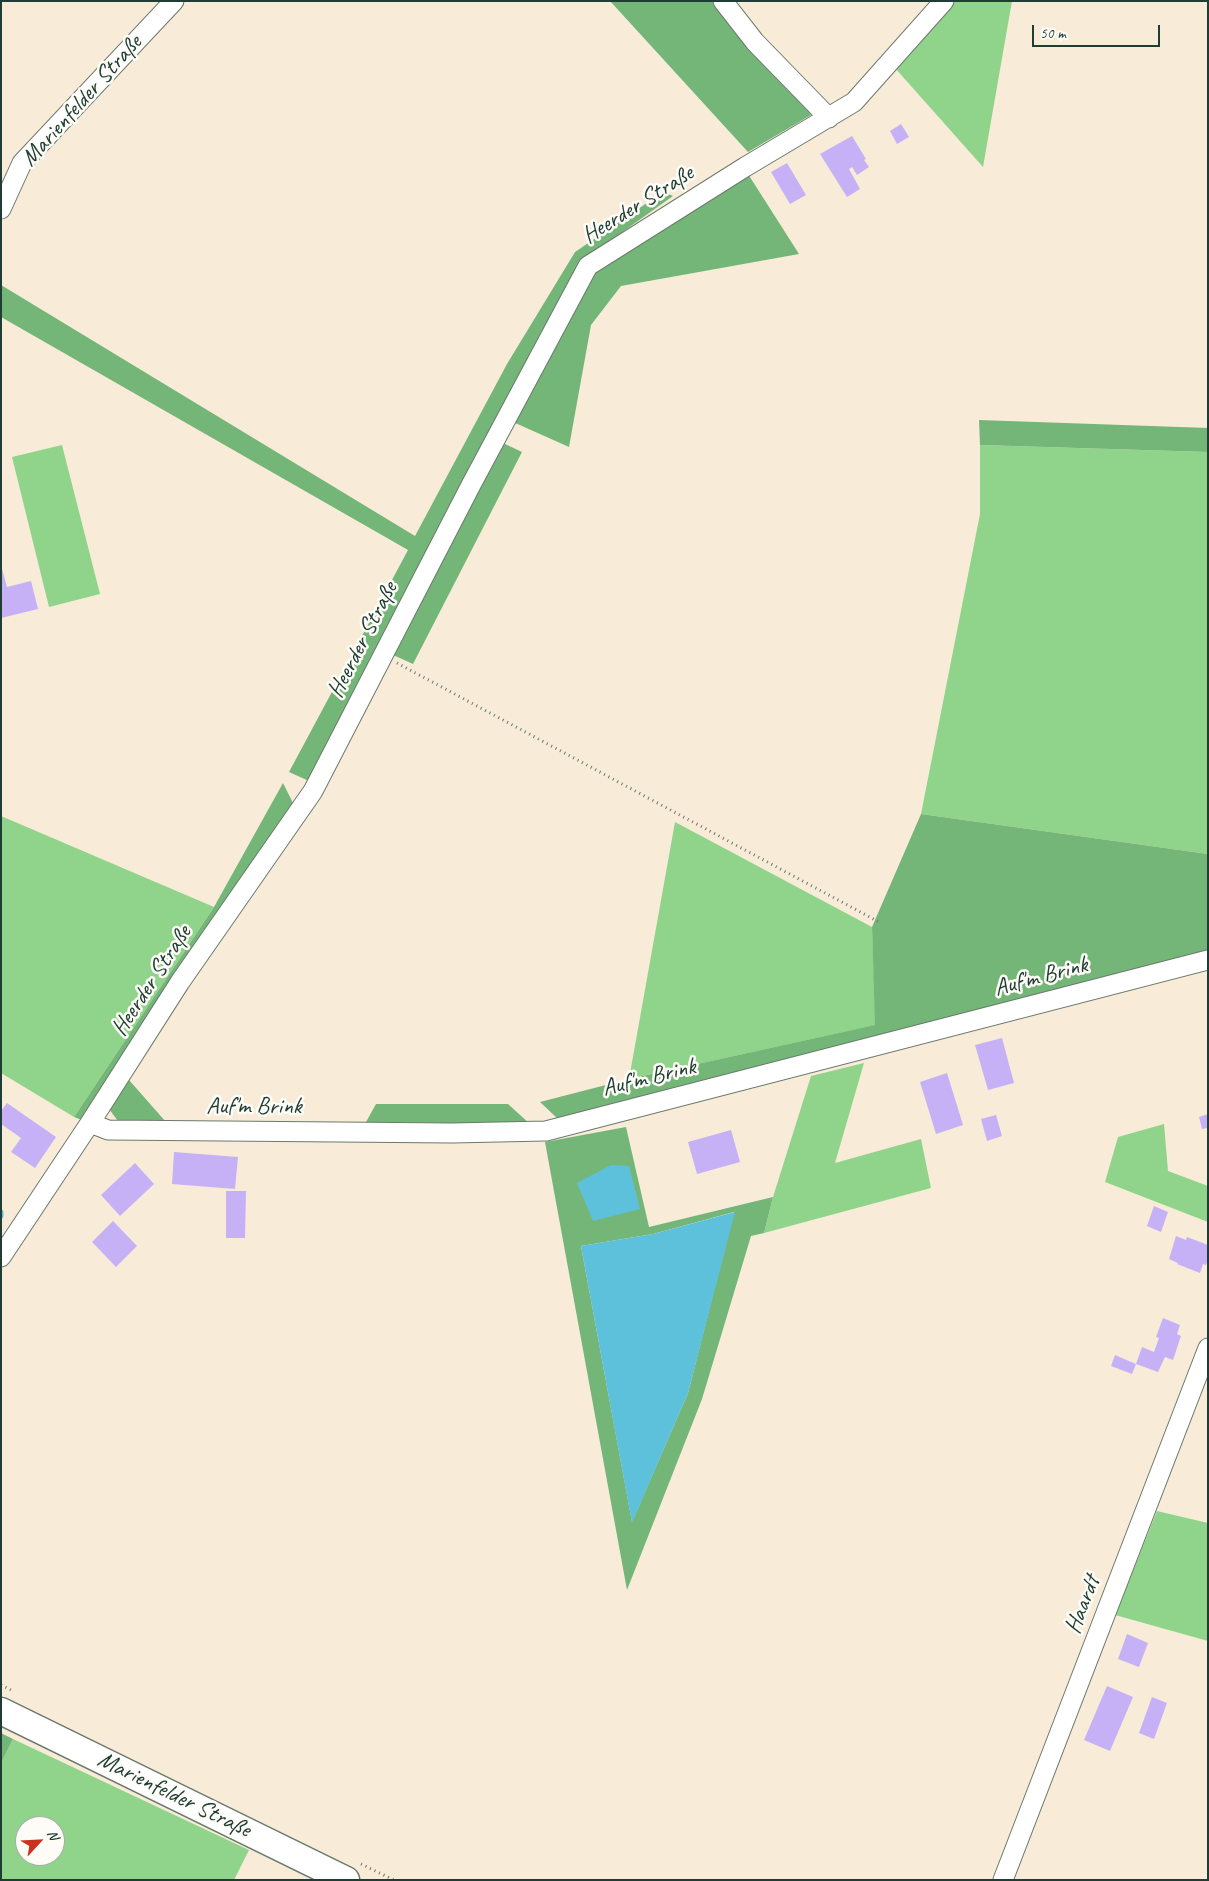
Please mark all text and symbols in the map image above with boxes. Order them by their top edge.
scale bar [1034,15,1162,47]
text: 50 m [1040,24,1066,43]
street label: Marienfelder Straße [15,29,149,173]
street label: Heerder Straße [577,159,699,251]
street label: Heerder Straße [322,577,404,703]
street label: Heerder Straße [106,920,198,1042]
street label: Auf'm Brink [991,951,1091,1003]
street label: Auf'm Brink [599,1053,699,1103]
street label: Auf'm Brink [206,1093,302,1121]
street label: Haardt [1059,1572,1107,1638]
street label: Marienfelder Straße [93,1745,255,1845]
north arrow [15,1816,65,1866]
text: N [44,1827,63,1842]

